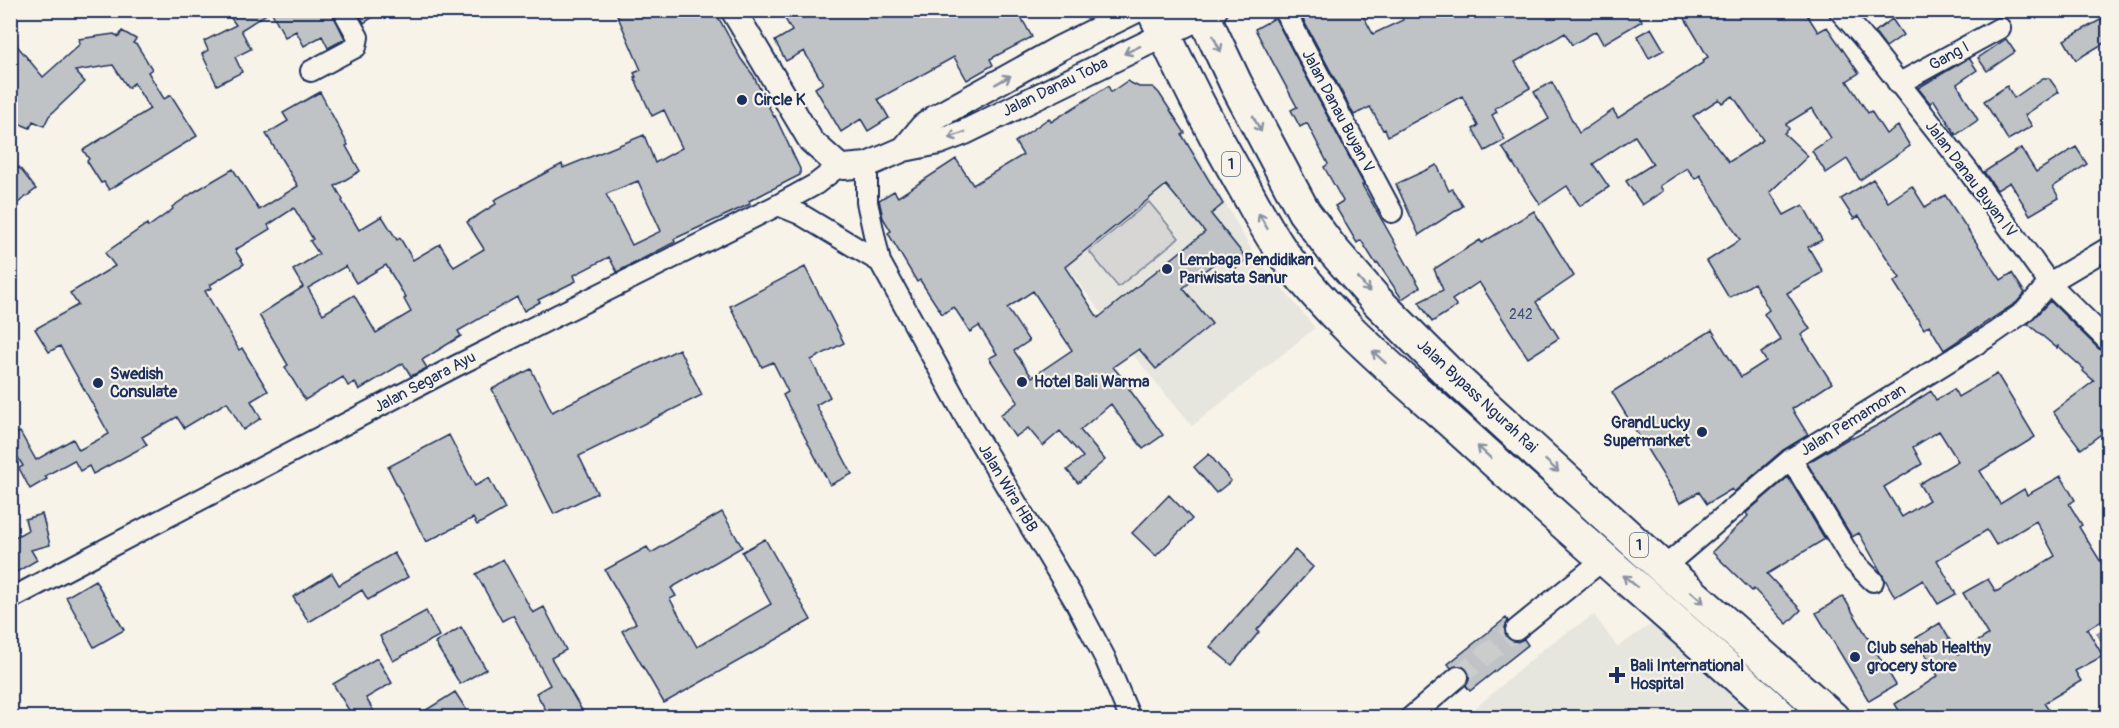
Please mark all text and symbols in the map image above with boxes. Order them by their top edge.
one-way arrow [1211,34,1223,52]
street label: Gang I [1925,37,1973,75]
one-way arrow [1123,45,1141,56]
street label: Jalan Danau Buyan V [1297,46,1379,176]
street label: Jalan Danau Toba [999,53,1111,121]
one-way arrow [994,74,1011,86]
place label: Circle K [754,90,806,110]
marker: Circle K [735,93,749,107]
one-way arrow [1251,115,1263,133]
street label: Jalan Danau Buyan IV [1921,117,2021,241]
one-way arrow [948,130,966,141]
road number: 1 [1222,152,1240,176]
one-way arrow [1257,213,1269,230]
place label: Lembaga Pendidikan Pariwisata Sanur [1179,250,1314,288]
marker: Lembaga Pendidikan Pariwisata Sanur [1160,262,1174,276]
one-way arrow [1358,277,1371,293]
house number: 242 [1509,306,1533,323]
street label: Jalan Bypass Ngurah Rai [1413,335,1542,457]
street label: Jalan Segara Ayu [371,347,479,417]
one-way arrow [1372,350,1387,364]
place label: Swedish Consulate [110,364,178,402]
place label: Hotel Bali Warma [1034,372,1150,392]
marker: Hotel Bali Warma [1015,375,1029,389]
marker: Swedish Consulate [91,376,105,390]
street label: Jalan Pemamoran [1796,379,1910,461]
place label: GrandLucky Supermarket [1603,413,1691,451]
marker: GrandLucky Supermarket [1695,425,1709,439]
street label: Jalan Wira HBB [974,440,1042,536]
one-way arrow [1476,445,1491,459]
one-way arrow [1545,459,1560,473]
road number: 1 [1630,533,1648,557]
one-way arrow [1622,574,1638,587]
one-way arrow [1689,590,1704,604]
place label: Club sehab Healthy grocery store [1867,638,1991,676]
marker: Club sehab Healthy grocery store [1848,650,1862,664]
place label: Bali International Hospital [1630,656,1744,694]
marker: Bali International Hospital [1608,666,1626,684]

